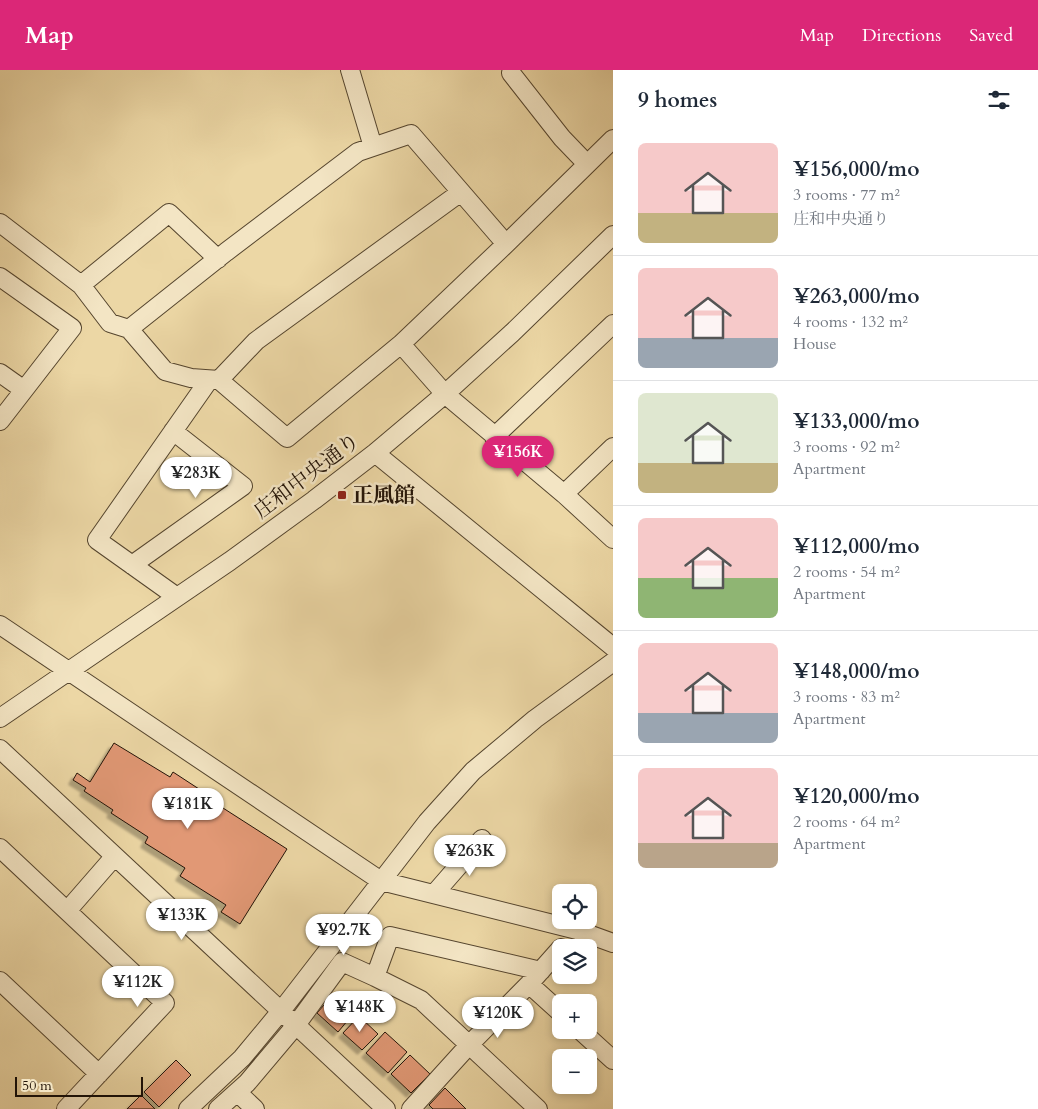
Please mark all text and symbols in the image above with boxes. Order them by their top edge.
text: Map [25,19,74,52]
text: Map [800,23,834,48]
text: Directions [862,23,941,48]
text: Saved [969,23,1013,48]
text: 9 homes [638,86,717,115]
icon: filters [985,86,1013,114]
text: ¥156,000/mo [793,155,919,184]
icon: home [678,163,738,223]
text: 3 rooms · 77 m² [793,184,900,206]
text: 庄和中央通り [793,208,889,230]
text: ¥263,000/mo [793,282,919,311]
icon: home [678,288,738,348]
text: 4 rooms · 132 m² [793,311,908,333]
text: House [793,333,836,355]
text: ¥133,000/mo [793,407,919,436]
icon: home [678,413,738,473]
street label: 庄和中央通り [248,427,366,525]
pin: ¥156K [483,436,553,478]
text: 3 rooms · 92 m² [793,436,900,458]
text: ¥156K [493,441,543,463]
pin: ¥283K [161,456,231,499]
text: Apartment [793,458,866,480]
text: ¥283K [171,462,221,484]
place label: 正風館 [352,481,415,510]
marker: 正風館 [336,489,348,501]
text: ¥112,000/mo [793,532,919,561]
icon: home [678,538,738,598]
text: 2 rooms · 54 m² [793,561,900,583]
text: Apartment [793,583,866,605]
text: ¥148,000/mo [793,657,919,686]
icon: home [678,663,738,723]
text: 3 rooms · 83 m² [793,686,900,708]
text: Apartment [793,708,866,730]
text: ¥120,000/mo [793,782,919,811]
pin: ¥181K [153,788,223,830]
icon: home [678,788,738,848]
text: ¥181K [163,793,213,815]
text: 2 rooms · 64 m² [793,811,900,833]
text: Apartment [793,833,866,855]
pin: ¥263K [435,834,505,877]
text: ¥263K [445,840,495,862]
map controls [552,884,597,1094]
button: locate [552,884,597,929]
pin: ¥133K [147,898,217,941]
text: ¥133K [157,904,207,926]
pin: ¥92.7K [303,914,385,956]
text: ¥92.7K [317,919,371,941]
button: layers [552,939,597,984]
pin: ¥112K [103,966,173,1008]
text: ¥112K [113,971,163,993]
pin: ¥148K [325,990,395,1033]
button: + [552,994,597,1039]
text: ¥148K [335,996,385,1018]
pin: ¥120K [463,996,533,1039]
text: ¥120K [473,1002,523,1024]
button: − [552,1049,597,1094]
scale bar [15,1074,142,1097]
text: 50 m [22,1076,52,1095]

